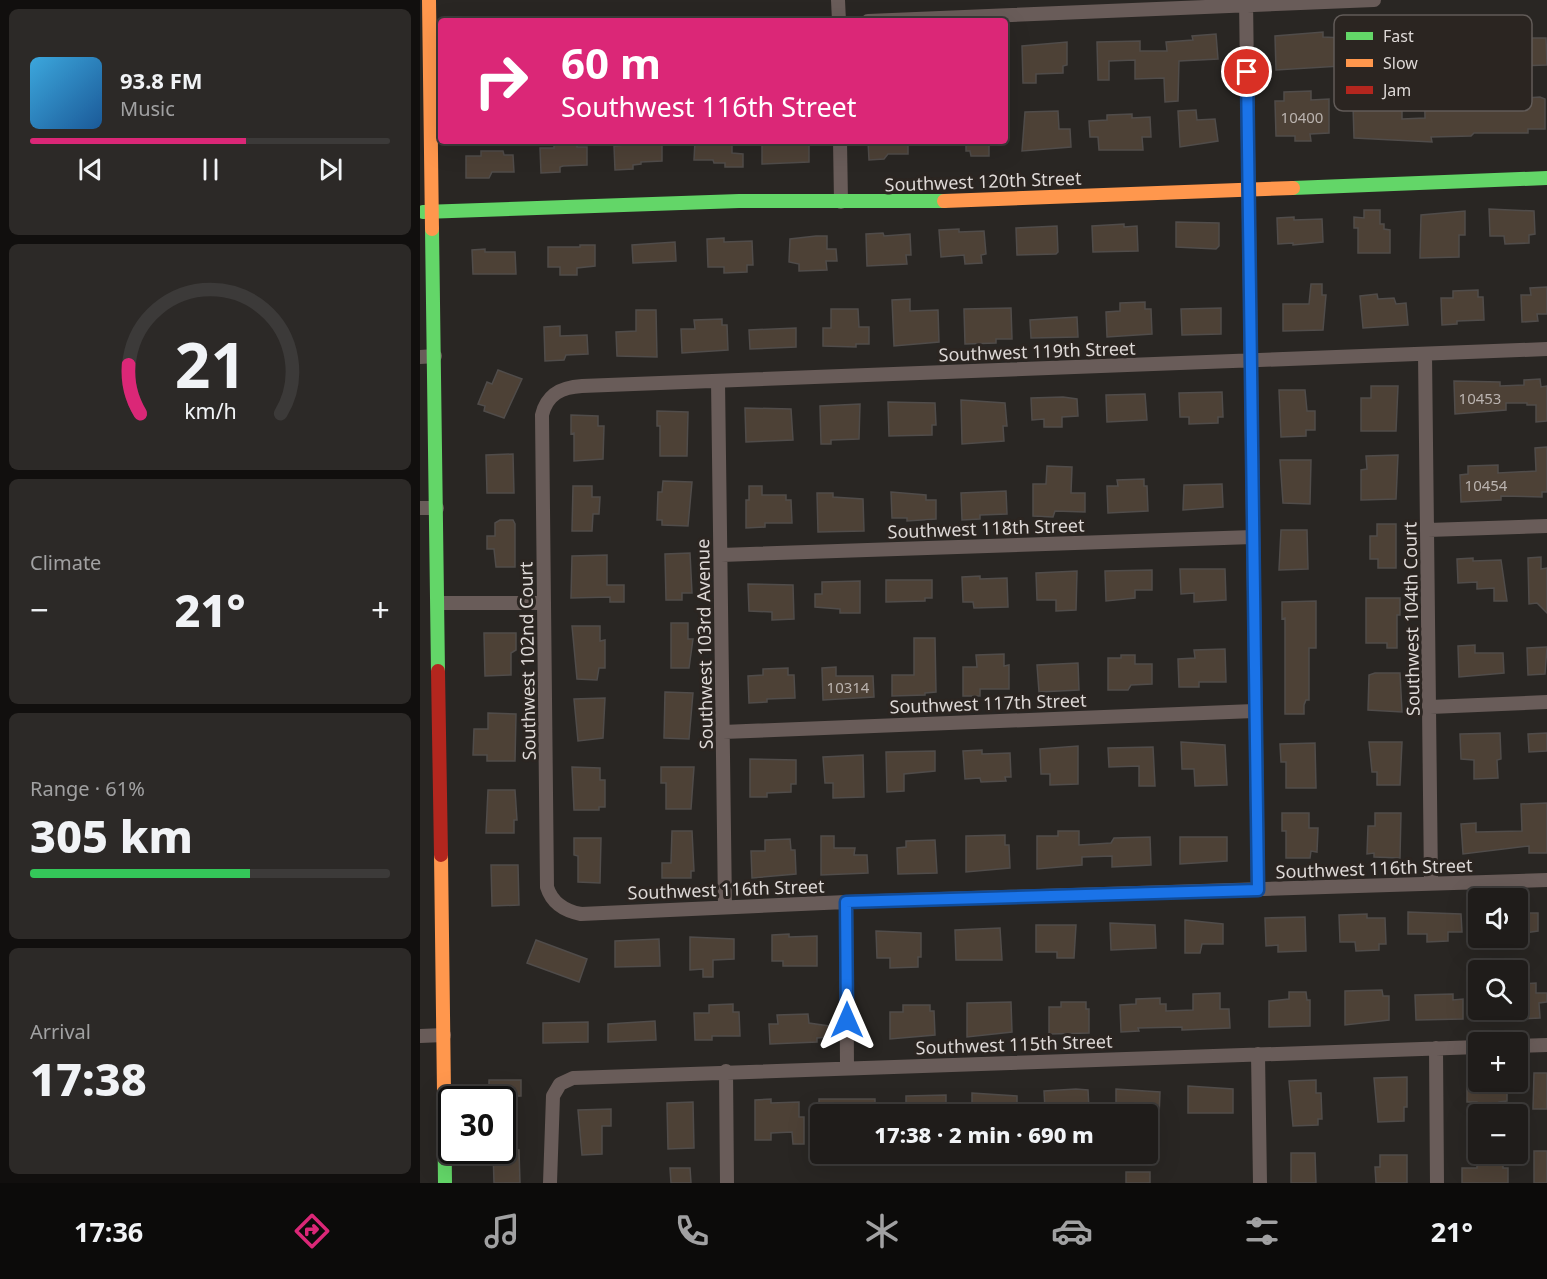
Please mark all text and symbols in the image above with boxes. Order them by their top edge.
legend [1334,15,1532,111]
text: Fast [1383,25,1414,47]
text: 60 m [561,34,661,91]
icon: right [462,42,540,120]
pin [1221,46,1272,97]
text: Slow [1383,52,1418,74]
icon: arrive [1230,55,1263,88]
text: 93.8 FM [120,65,202,95]
text: Jam [1381,79,1411,101]
text: Southwest 116th Street [561,88,857,125]
text: Music [120,95,175,122]
house number: 10400 [1281,107,1323,127]
icon: previous [74,153,107,186]
icon: pause [194,153,227,186]
icon: next [314,153,347,186]
street label: Southwest 120th Street [884,166,1082,196]
text: 21 [174,321,246,406]
street label: Southwest 119th Street [938,336,1136,366]
house number: 10453 [1459,388,1501,408]
text: km/h [184,396,236,425]
house number: 10454 [1465,475,1508,495]
street label: Southwest 118th Street [887,513,1085,543]
street label: Southwest 104th Court [1397,521,1425,716]
street label: Southwest 103rd Avenue [690,539,718,749]
text: Climate [30,549,101,576]
street label: Southwest 102nd Court [513,561,541,761]
text: 21° [174,579,246,640]
text: − [30,587,49,632]
text: + [371,587,390,632]
house number: 10314 [827,677,870,697]
street label: Southwest 117th Street [889,688,1087,718]
text: Range · 61% [30,775,145,802]
text: 305 km [30,805,193,866]
street label: Southwest 116th Street [1275,853,1473,883]
street label: Southwest 116th Street [627,874,825,904]
map controls [1468,888,1528,1164]
button: sound [1468,888,1528,948]
button: search [1468,960,1528,1020]
position arrow [815,988,879,1052]
text: Arrival [30,1018,91,1045]
street label: Southwest 115th Street [915,1029,1113,1059]
button: + [1468,1032,1528,1092]
text: 17:38 [30,1048,147,1109]
speed limit sign: 30 [438,1086,516,1164]
button: − [1468,1104,1528,1164]
text: 17:38 · 2 min · 690 m [874,1119,1094,1149]
icon: directions [291,1210,333,1252]
icon: music [481,1210,523,1252]
icon: phone [671,1210,713,1252]
icon: climate [861,1210,903,1252]
icon: car [1051,1210,1093,1252]
icon: filters [1241,1210,1283,1252]
text: 17:36 [74,1213,143,1250]
text: 21° [1431,1213,1473,1250]

